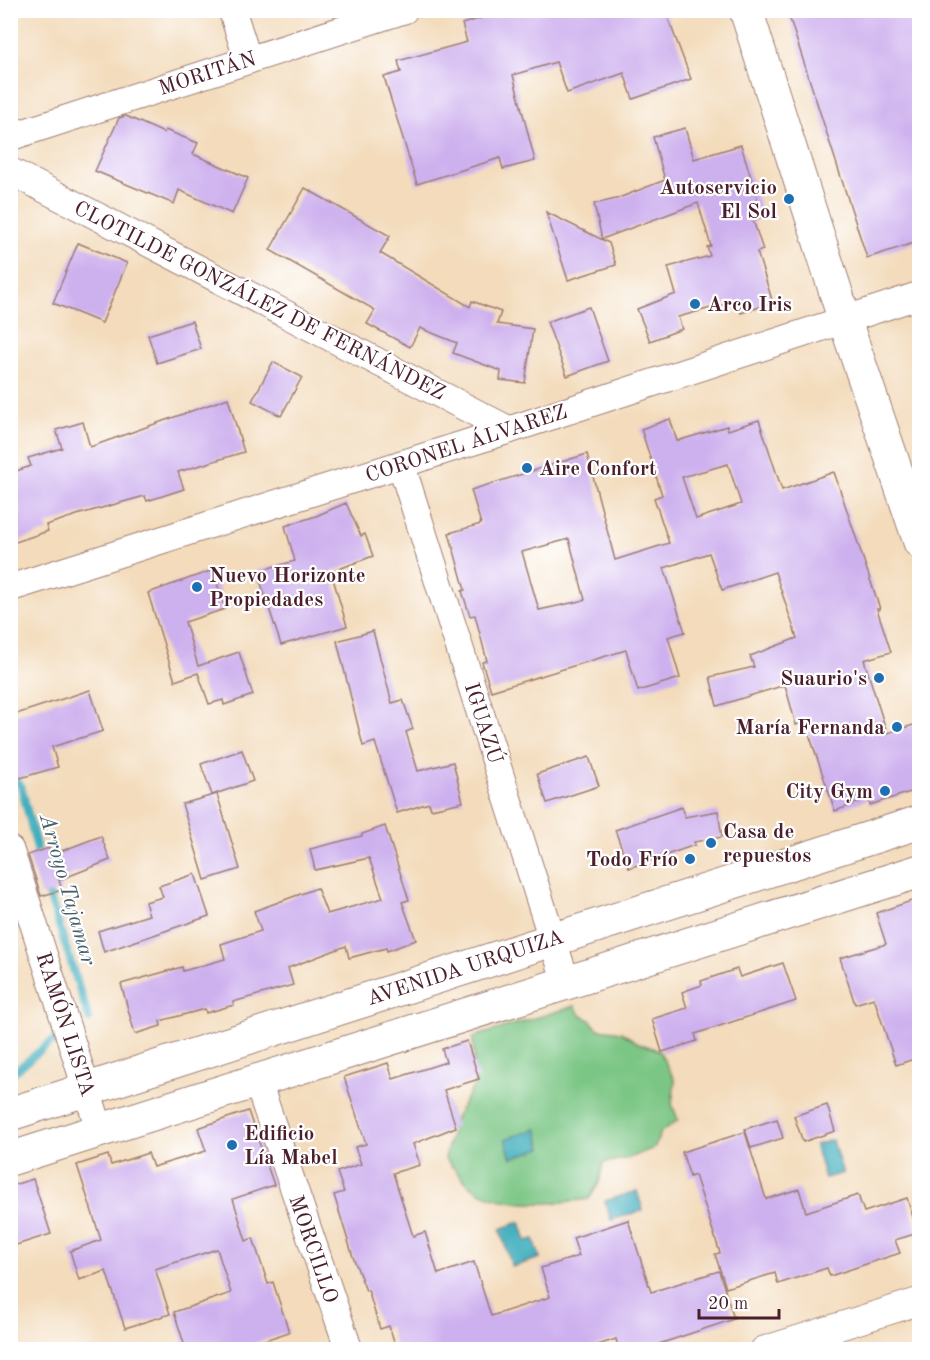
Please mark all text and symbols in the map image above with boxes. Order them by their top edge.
street label: MORITÁN [155,45,259,100]
place label: Autoservicio El Sol [659,178,777,223]
marker: Autoservicio El Sol [782,192,796,206]
street label: CLOTILDE GONZÁLEZ DE FERNÁNDEZ [70,195,450,405]
place label: Arco Iris [707,295,792,316]
marker: Arco Iris [688,297,702,311]
street label: CORONEL ÁLVAREZ [362,398,570,487]
place label: Aire Confort [539,459,657,480]
marker: Aire Confort [520,461,534,475]
place label: Nuevo Horizonte Propiedades [209,566,366,611]
marker: Nuevo Horizonte Propiedades [190,580,204,594]
place label: Suaurio's [780,669,867,690]
marker: Suaurio's [872,671,886,685]
street label: IGUAZÚ [460,679,510,767]
place label: María Fernanda [736,718,885,739]
marker: María Fernanda [890,720,904,734]
place label: City Gym [785,782,873,803]
marker: City Gym [878,784,892,798]
water label: Arroyo Tajamar [35,810,99,968]
place label: Casa de repuestos [723,822,811,867]
marker: Casa de repuestos [704,836,718,850]
place label: Todo Frío [586,850,678,871]
marker: Todo Frío [683,852,697,866]
street label: AVENIDA URQUIZA [365,927,566,1010]
street label: RAMÓN LISTA [31,948,103,1099]
place label: Edificio Lía Mabel [244,1124,338,1169]
marker: Edificio Lía Mabel [225,1138,239,1152]
street label: MORCILLO [284,1193,341,1306]
scale bar [699,1282,778,1320]
text: 20 m [708,1295,748,1313]

